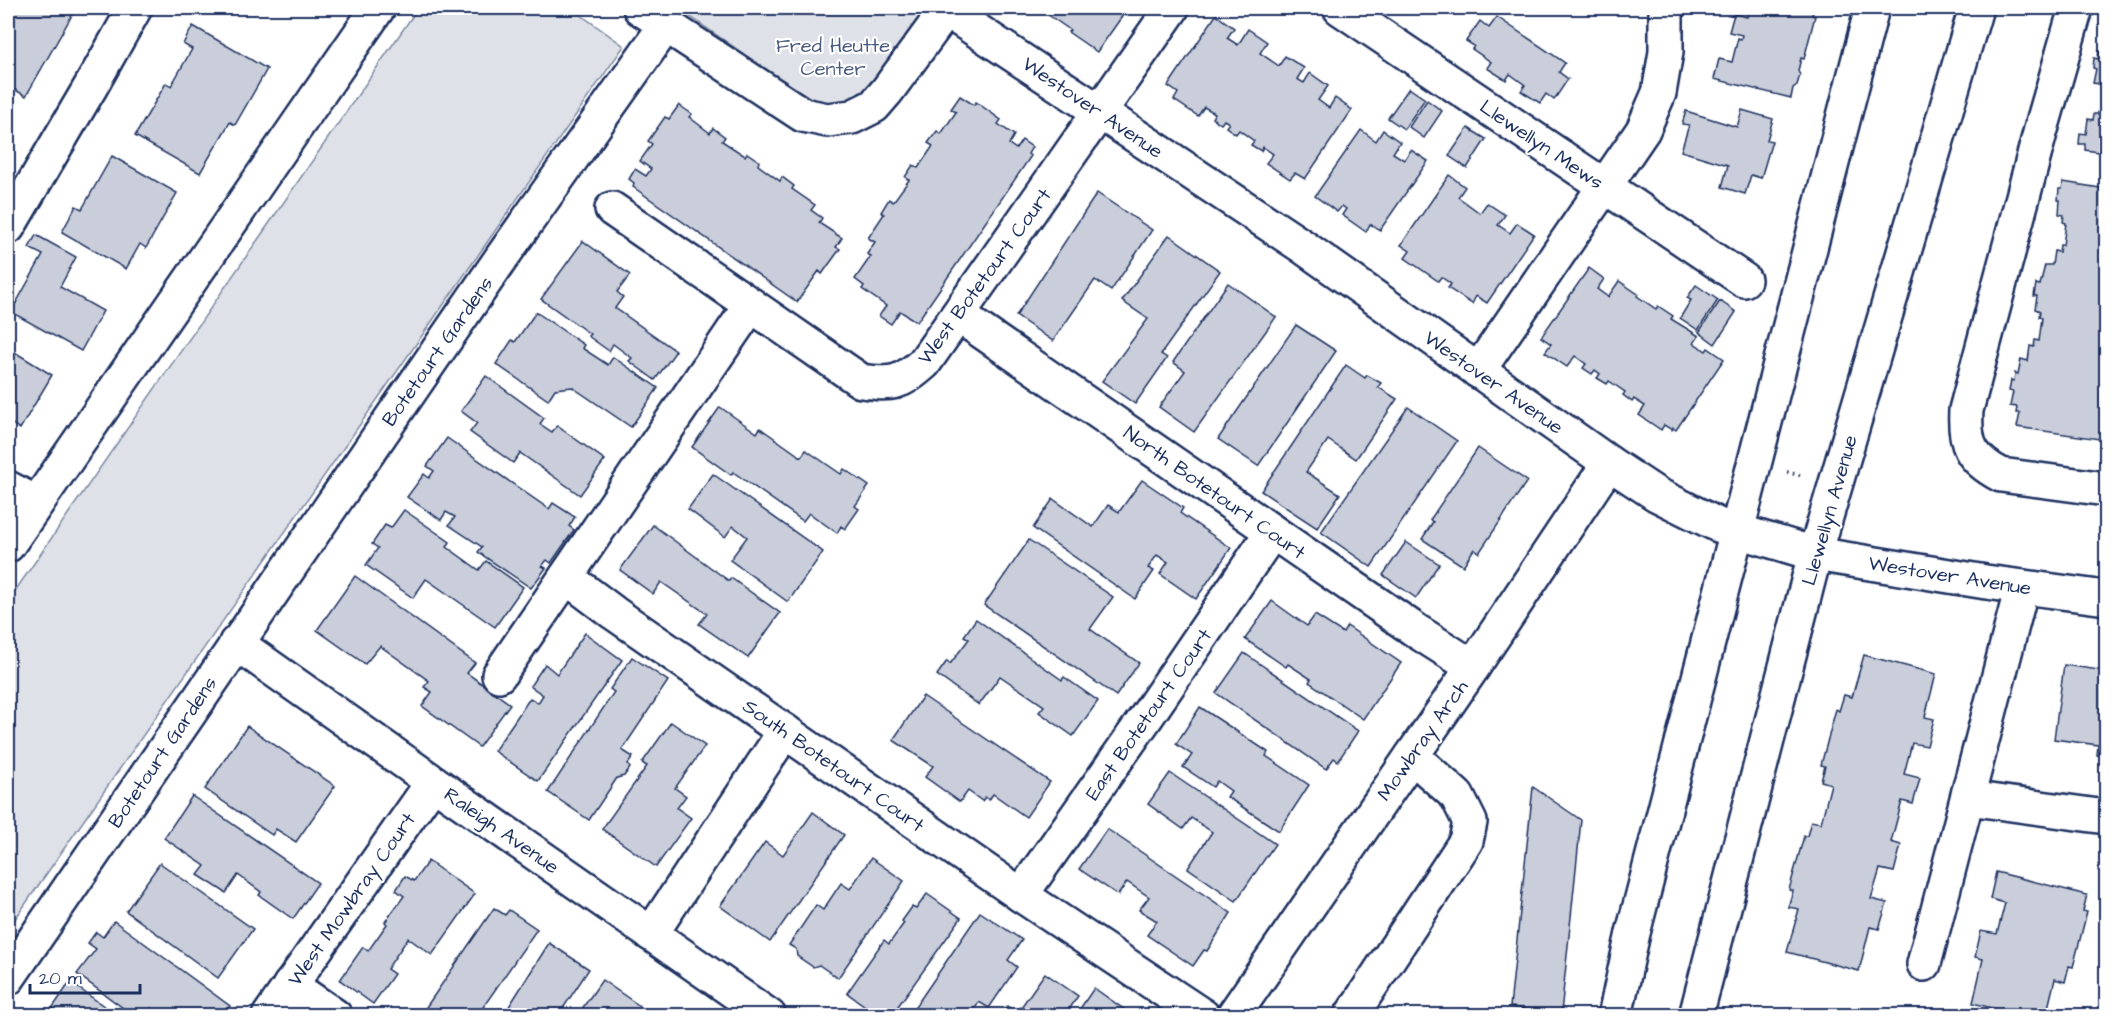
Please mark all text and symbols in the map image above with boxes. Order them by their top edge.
park label: Fred Heutte Center [776,32,890,83]
street label: Westover Avenue [1017,50,1168,165]
street label: Llewellyn Mews [1474,93,1609,197]
street label: West Botetourt Court [911,183,1058,370]
street label: Botetourt Gardens [376,271,500,432]
street label: Westover Avenue [1418,324,1569,441]
street label: North Botetourt Court [1118,419,1311,566]
street label: Llewellyn Avenue [1795,432,1866,589]
street label: Westover Avenue [1867,549,2033,603]
street label: East Botetourt Court [1079,623,1219,806]
street label: Botetourt Gardens [102,671,224,834]
street label: Mowbray Arch [1371,674,1476,807]
street label: South Botetourt Court [737,692,930,839]
street label: Raleigh Avenue [438,781,565,882]
street label: West Mowbray Court [281,807,423,992]
scale bar [30,957,140,995]
text: 20 m [39,966,82,991]

